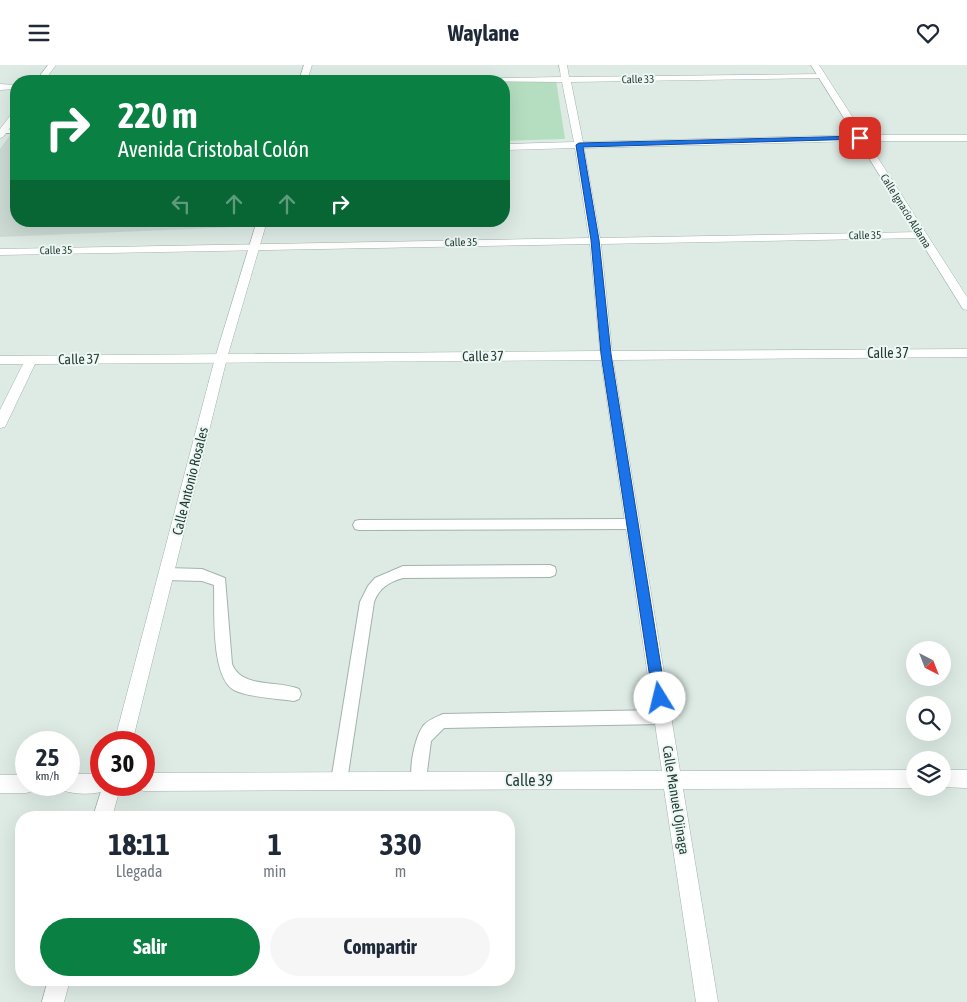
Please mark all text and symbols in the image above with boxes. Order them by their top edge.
icon: menu [25,19,53,47]
icon: heart [914,19,942,47]
text: Waylane [448,20,519,46]
street label: Calle 33 [622,73,654,85]
icon: right [35,95,100,160]
text: 220 m [118,95,197,135]
pin [839,117,881,159]
icon: arrive [846,124,874,152]
text: Avenida Cristobal Colón [118,136,309,162]
street label: Calle Ignacio Aldama [878,172,934,250]
icon: left [167,190,195,218]
icon: ahead [220,190,248,218]
icon: ahead [273,190,301,218]
icon: right [326,190,354,218]
street label: Calle 35 [849,229,881,241]
street label: Calle 35 [445,236,477,248]
street label: Calle 35 [40,244,72,256]
street label: Calle 37 [867,345,909,361]
street label: Calle 37 [462,348,504,364]
street label: Calle 37 [58,351,100,367]
street label: Calle Antonio Rosales [169,425,211,537]
north arrow [906,641,951,686]
map controls [906,641,951,796]
position arrow [633,671,685,723]
button: search [906,696,951,741]
speed limit sign: 30 [90,731,155,796]
text: 25 [36,743,59,771]
street label: Calle Manuel Ojinaga [659,744,693,856]
button: layers [906,751,951,796]
text: km/h [36,769,59,783]
street label: Calle 39 [505,771,553,789]
text: 18:11 [108,827,170,861]
text: 1 [268,827,282,861]
text: 330 [379,827,422,861]
text: Llegada [116,862,162,880]
text: min [263,862,286,880]
text: m [395,862,406,880]
button: Salir [40,918,260,976]
button: Compartir [270,918,490,976]

